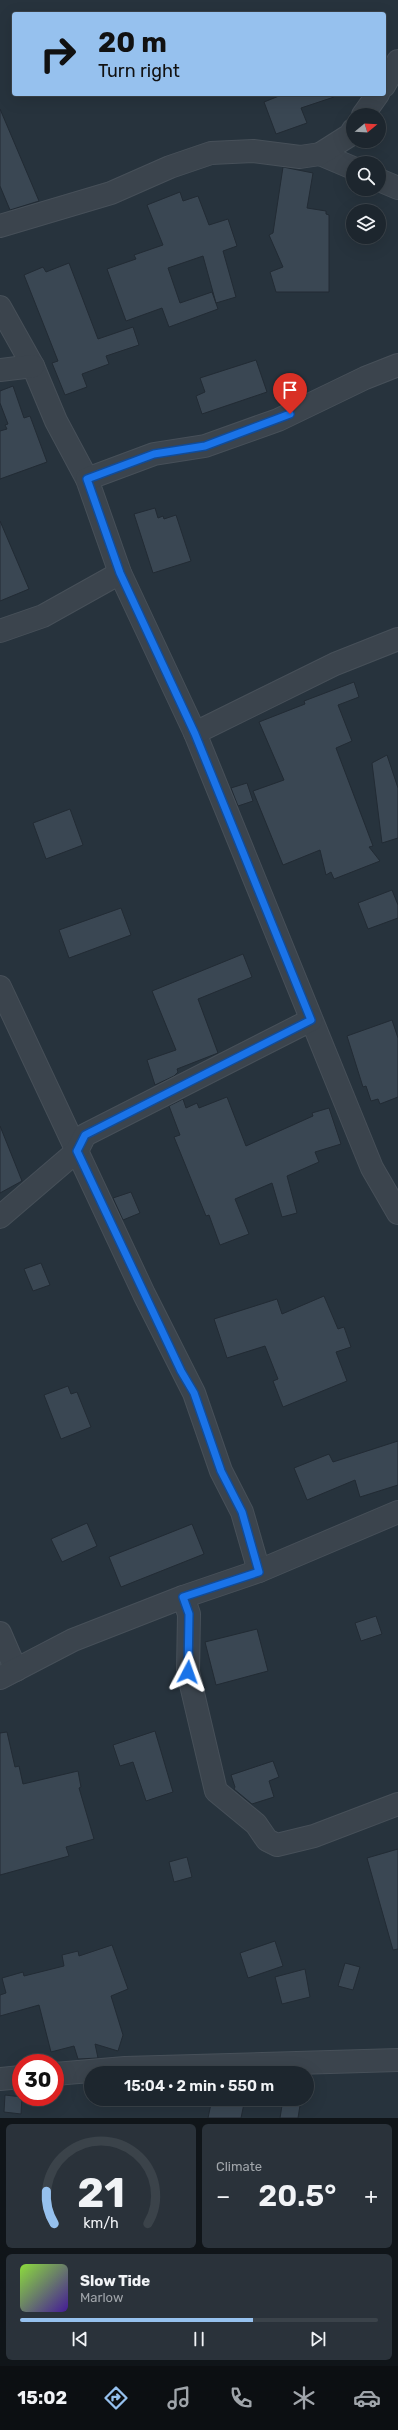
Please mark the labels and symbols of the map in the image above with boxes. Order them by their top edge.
north arrow [346,108,386,148]
pin [273,373,307,414]
position arrow [167,1651,209,1693]
speed limit sign: 30 [12,2054,64,2106]

